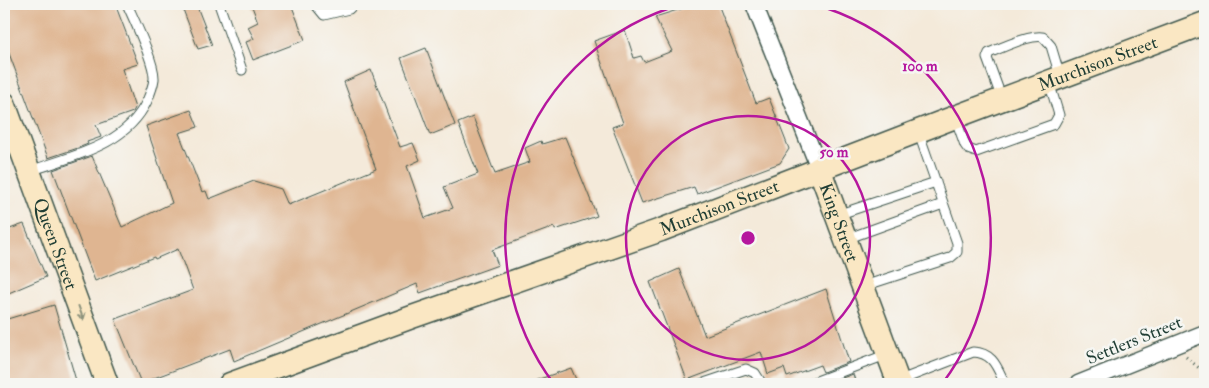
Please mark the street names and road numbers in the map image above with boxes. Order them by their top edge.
street label: Murchison Street [1035,31,1161,97]
street label: Murchison Street [656,175,782,241]
street label: King Street [814,180,864,265]
street label: Queen Street [28,195,83,293]
street label: Settlers Street [1083,311,1186,370]

